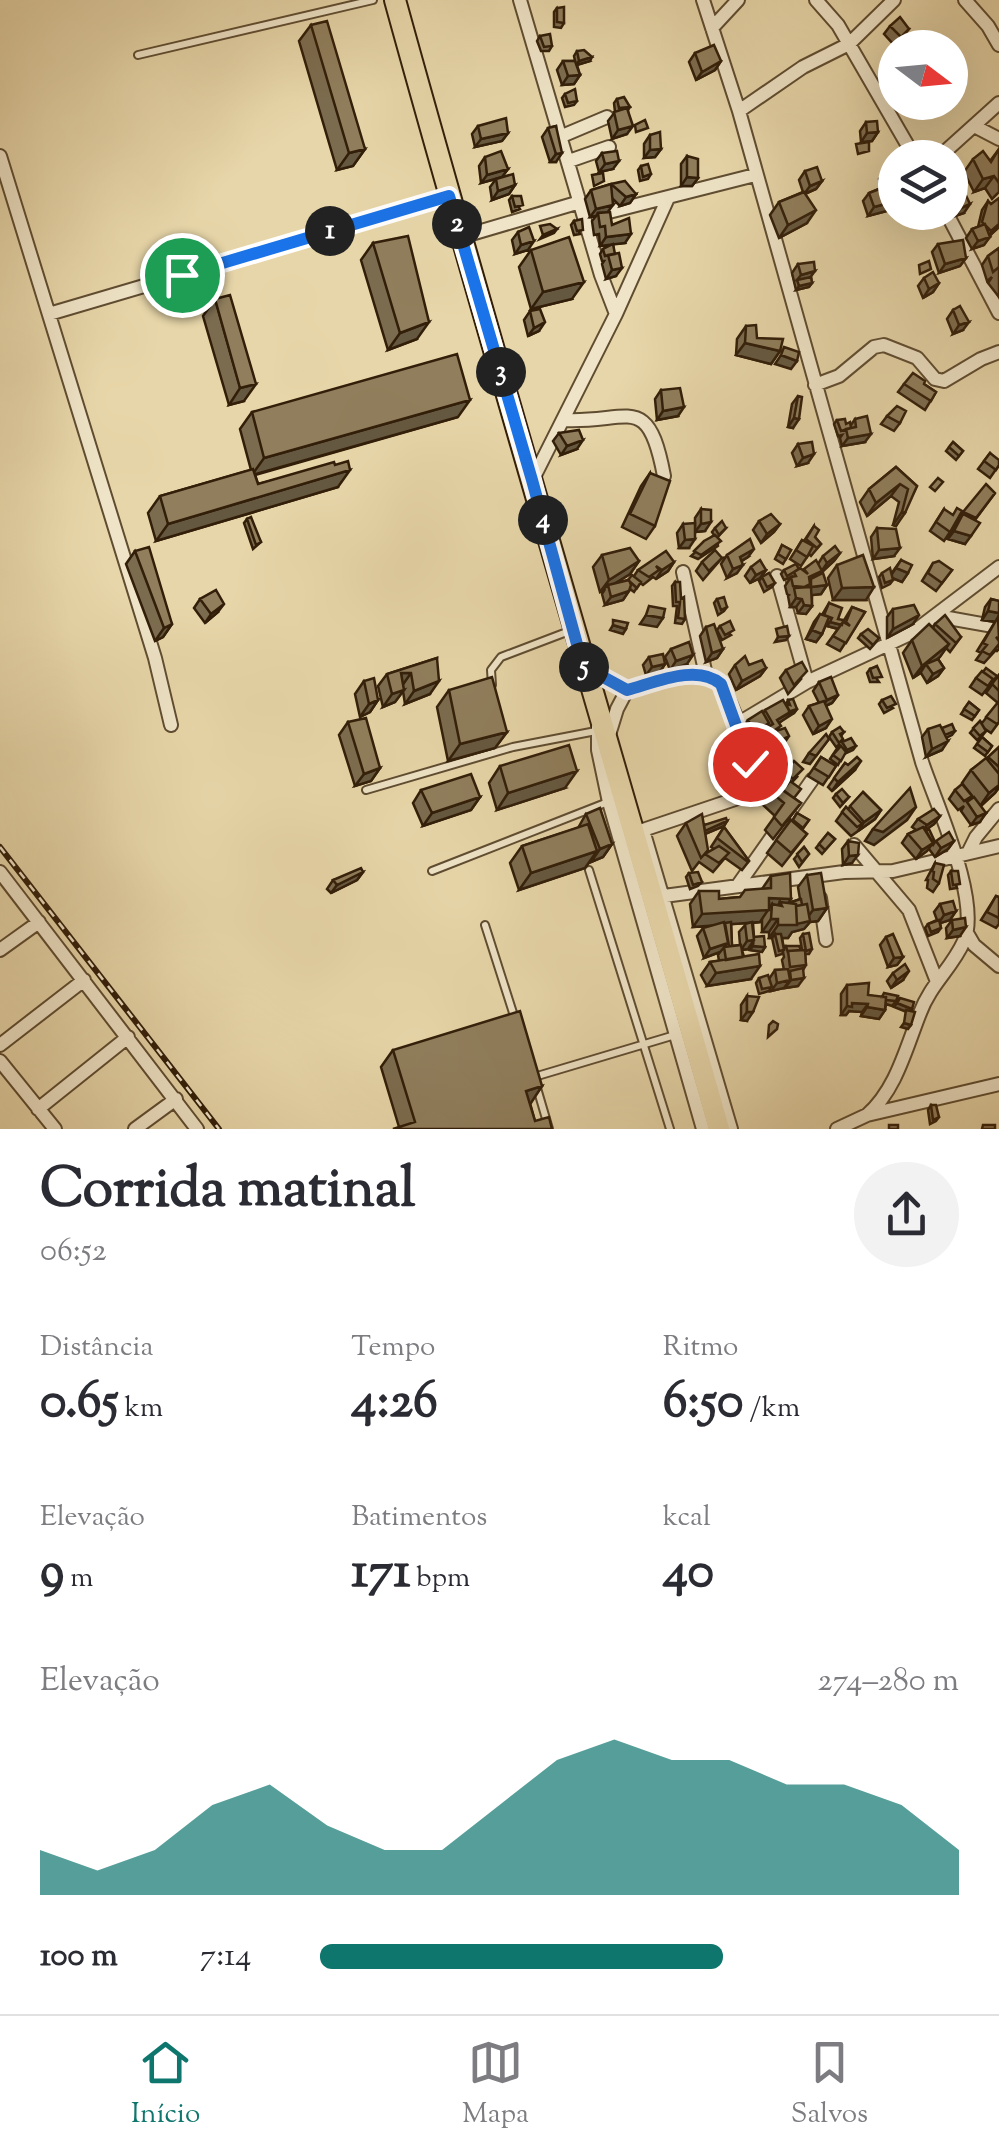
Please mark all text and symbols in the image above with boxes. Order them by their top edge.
north arrow [878,30,968,120]
map controls [878,30,968,230]
button: layers [878,140,968,230]
pin: 2 [432,199,482,249]
text: 2 [450,204,464,244]
pin: 1 [305,206,355,256]
text: 1 [325,211,335,251]
pin [140,233,225,318]
icon: arrive [155,248,210,303]
pin: 3 [476,347,526,397]
text: 3 [495,352,507,392]
pin: 4 [518,495,568,545]
text: 4 [536,500,550,540]
pin: 5 [559,642,609,692]
text: 5 [579,647,589,687]
pin [708,722,793,807]
icon: check [723,737,778,792]
text: Corrida matinal [40,1152,416,1231]
button: share [854,1162,959,1267]
text: 06:52 [40,1229,107,1275]
text: Distância [40,1328,153,1368]
text: Tempo [351,1328,435,1368]
text: Ritmo [663,1328,738,1368]
text: 0.65 [40,1368,119,1440]
text: 4:26 [351,1368,438,1440]
text: 6:50 [663,1368,744,1440]
text: km [119,1389,163,1429]
text: /km [744,1389,800,1429]
text: Elevação [40,1498,145,1538]
text: Batimentos [351,1498,487,1538]
text: kcal [663,1498,711,1538]
text: 9 [40,1538,64,1610]
text: 171 [351,1538,410,1610]
text: 40 [663,1538,714,1610]
text: m [64,1559,93,1599]
text: bpm [410,1559,470,1599]
text: Elevação [40,1659,160,1705]
text: 274–280 m [817,1659,959,1705]
text: 100 m [40,1934,118,1980]
text: 7:14 [200,1934,251,1980]
tab: Início [131,2035,200,2135]
tab: Mapa [462,2035,529,2135]
tab: Salvos [791,2035,868,2135]

